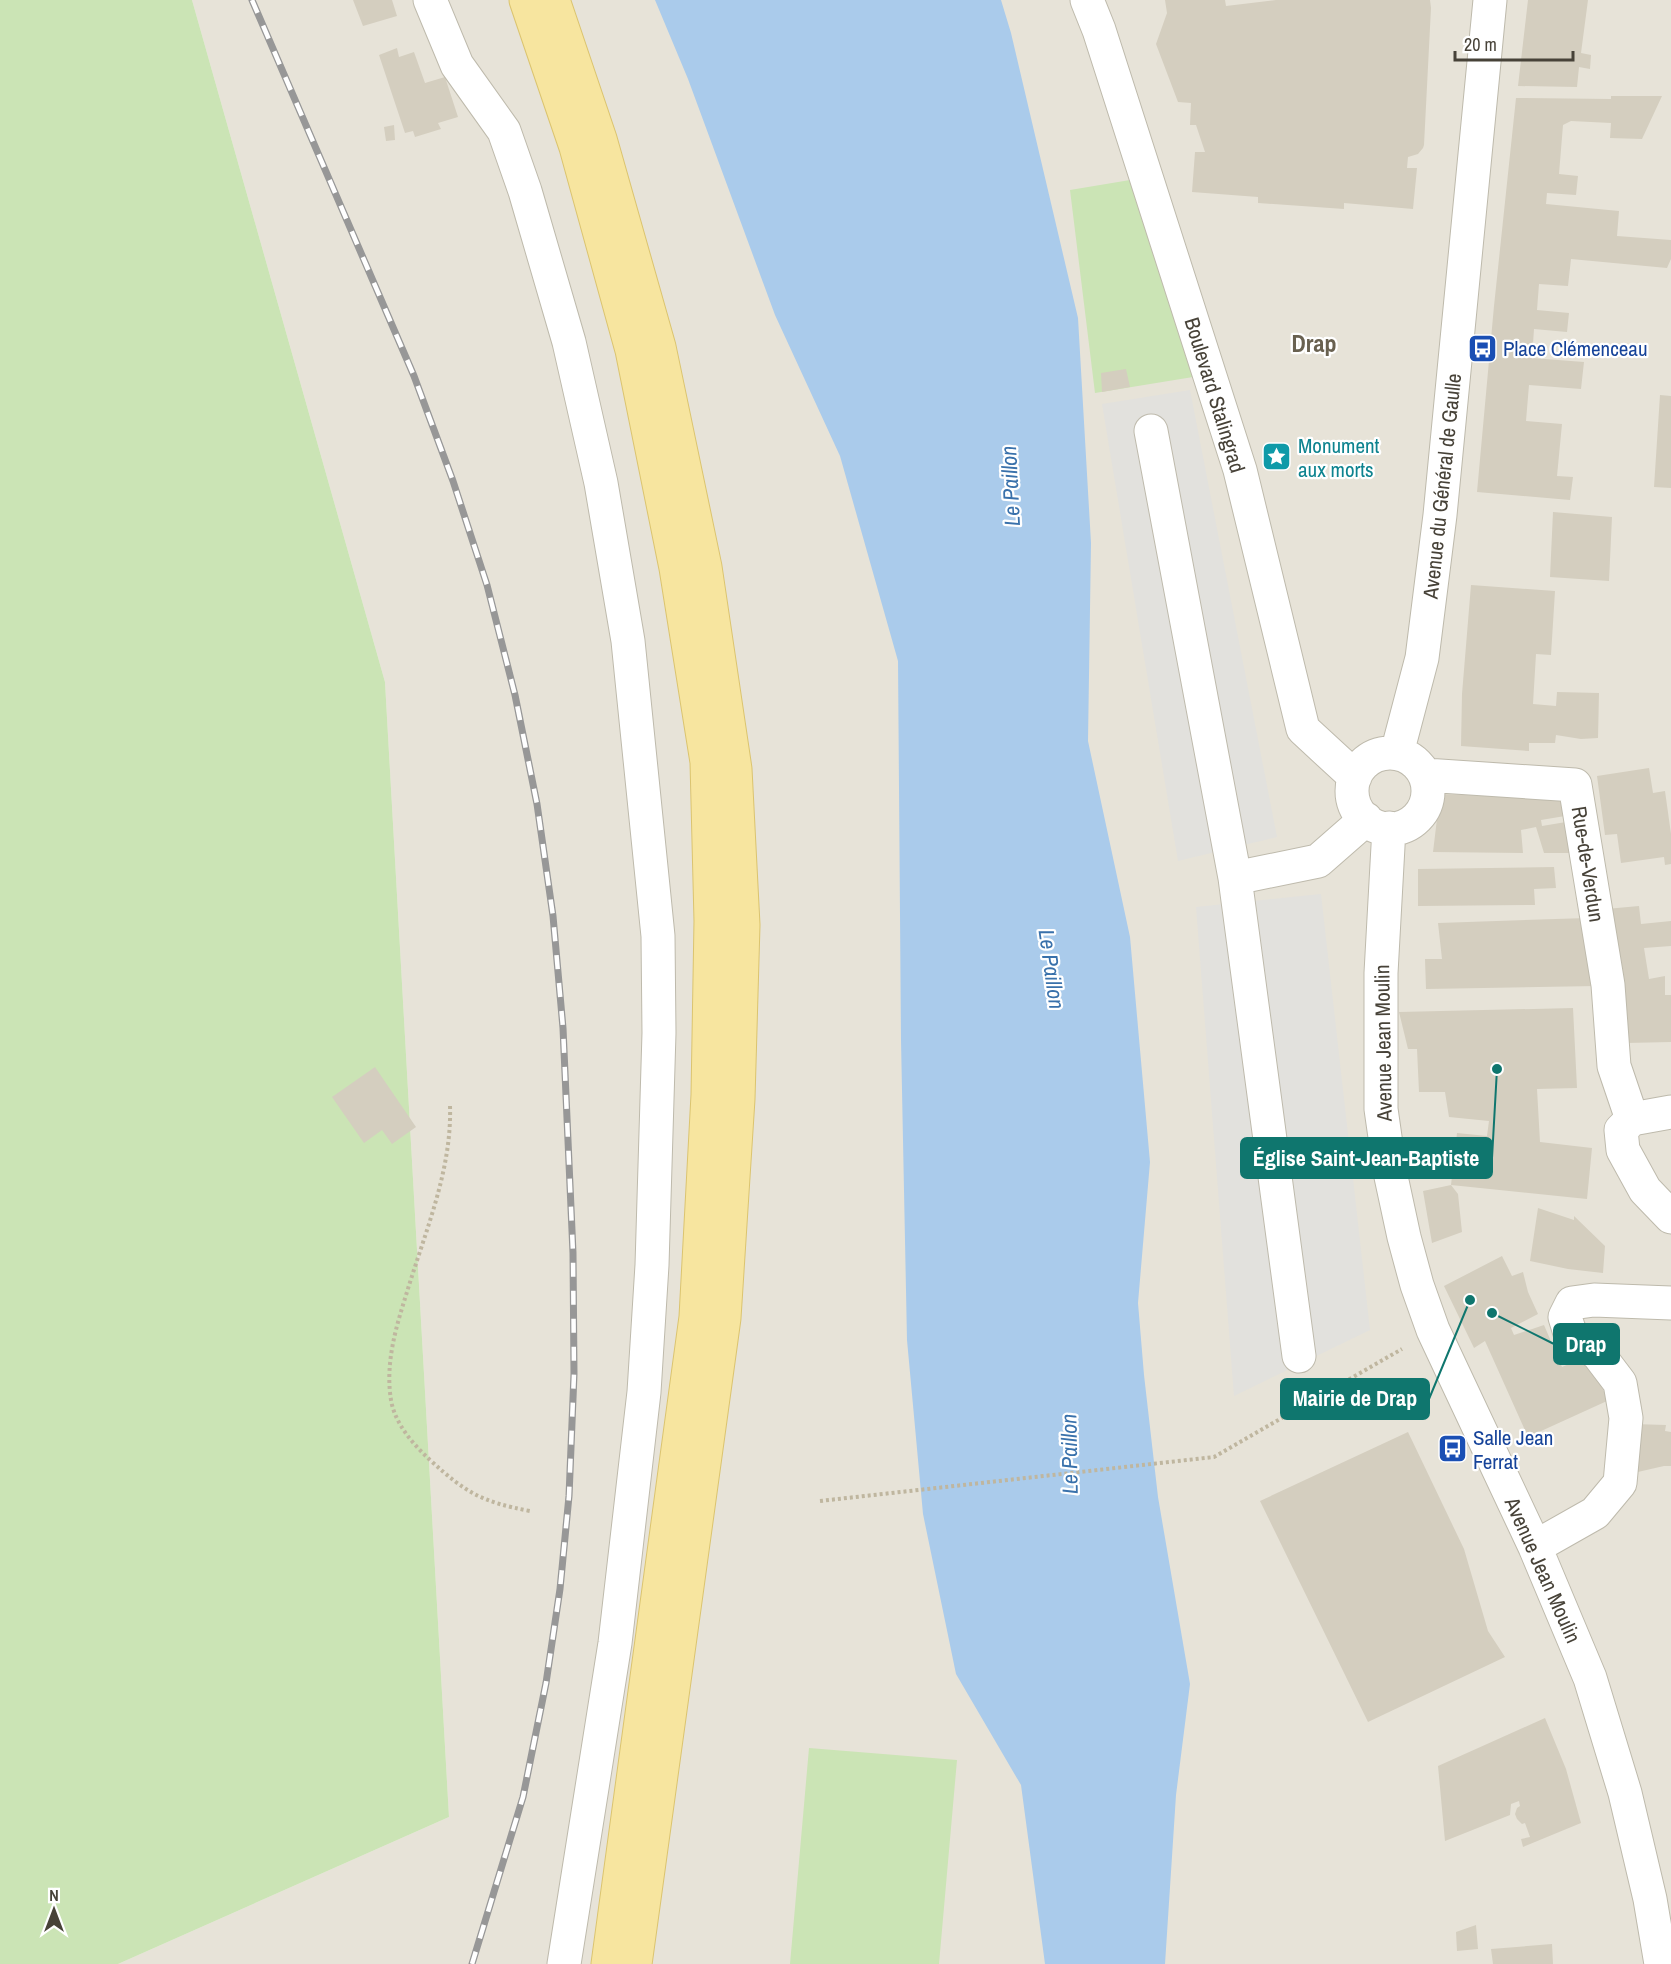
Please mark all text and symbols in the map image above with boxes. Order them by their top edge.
scale bar [1455,24,1574,62]
text: 20 m [1464,32,1497,57]
street label: Boulevard Stalingrad [1178,314,1252,476]
district label: Drap [1292,327,1336,359]
bus stop icon: Place Clémenceau [1466,332,1498,364]
place label: Place Clémenceau [1503,334,1648,363]
street label: Avenue du Général de Gaulle [1416,372,1468,601]
place label: Monument aux morts [1298,431,1380,484]
place icon: Monument aux morts [1261,441,1293,473]
water label: Le Paillon [993,445,1027,527]
street label: Rue-de-Verdun [1565,804,1611,924]
water label: Le Paillon [1032,927,1072,1011]
street label: Avenue Jean Moulin [1367,964,1399,1123]
callout: Église Saint-Jean-Baptiste [1241,1138,1492,1178]
text: Église Saint-Jean-Baptiste [1253,1143,1479,1173]
callout: Drap [1554,1324,1619,1364]
text: Drap [1565,1329,1607,1359]
callout: Mairie de Drap [1281,1379,1429,1419]
text: Mairie de Drap [1293,1383,1417,1413]
water label: Le Paillon [1053,1414,1085,1494]
place label: Salle Jean Ferrat [1473,1423,1553,1476]
bus stop icon: Salle Jean Ferrat [1436,1433,1468,1465]
street label: Avenue Jean Moulin [1497,1492,1588,1647]
north arrow [24,1880,84,1940]
text: N [49,1884,59,1906]

